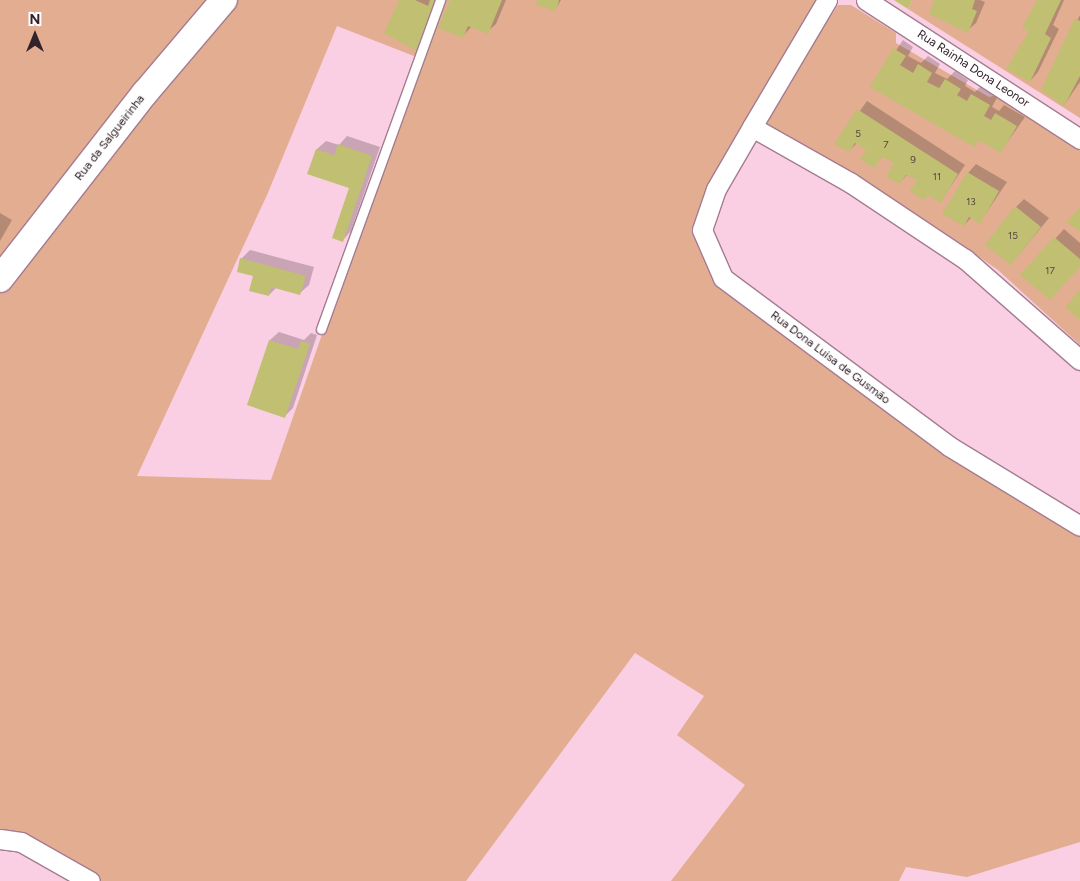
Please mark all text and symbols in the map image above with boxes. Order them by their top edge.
north arrow [10,10,60,60]
text: N [30,11,40,28]
street label: Rua Rainha Dona Leonor [914,27,1032,111]
street label: Rua da Salgueirinha [72,92,148,184]
house number: 5 [855,128,861,140]
house number: 7 [883,139,889,151]
house number: 9 [910,154,916,166]
house number: 11 [933,171,941,183]
house number: 13 [966,196,976,208]
house number: 15 [1008,230,1018,242]
house number: 17 [1045,265,1055,277]
street label: Rua Dona Luisa de Gusmão [767,308,893,408]

